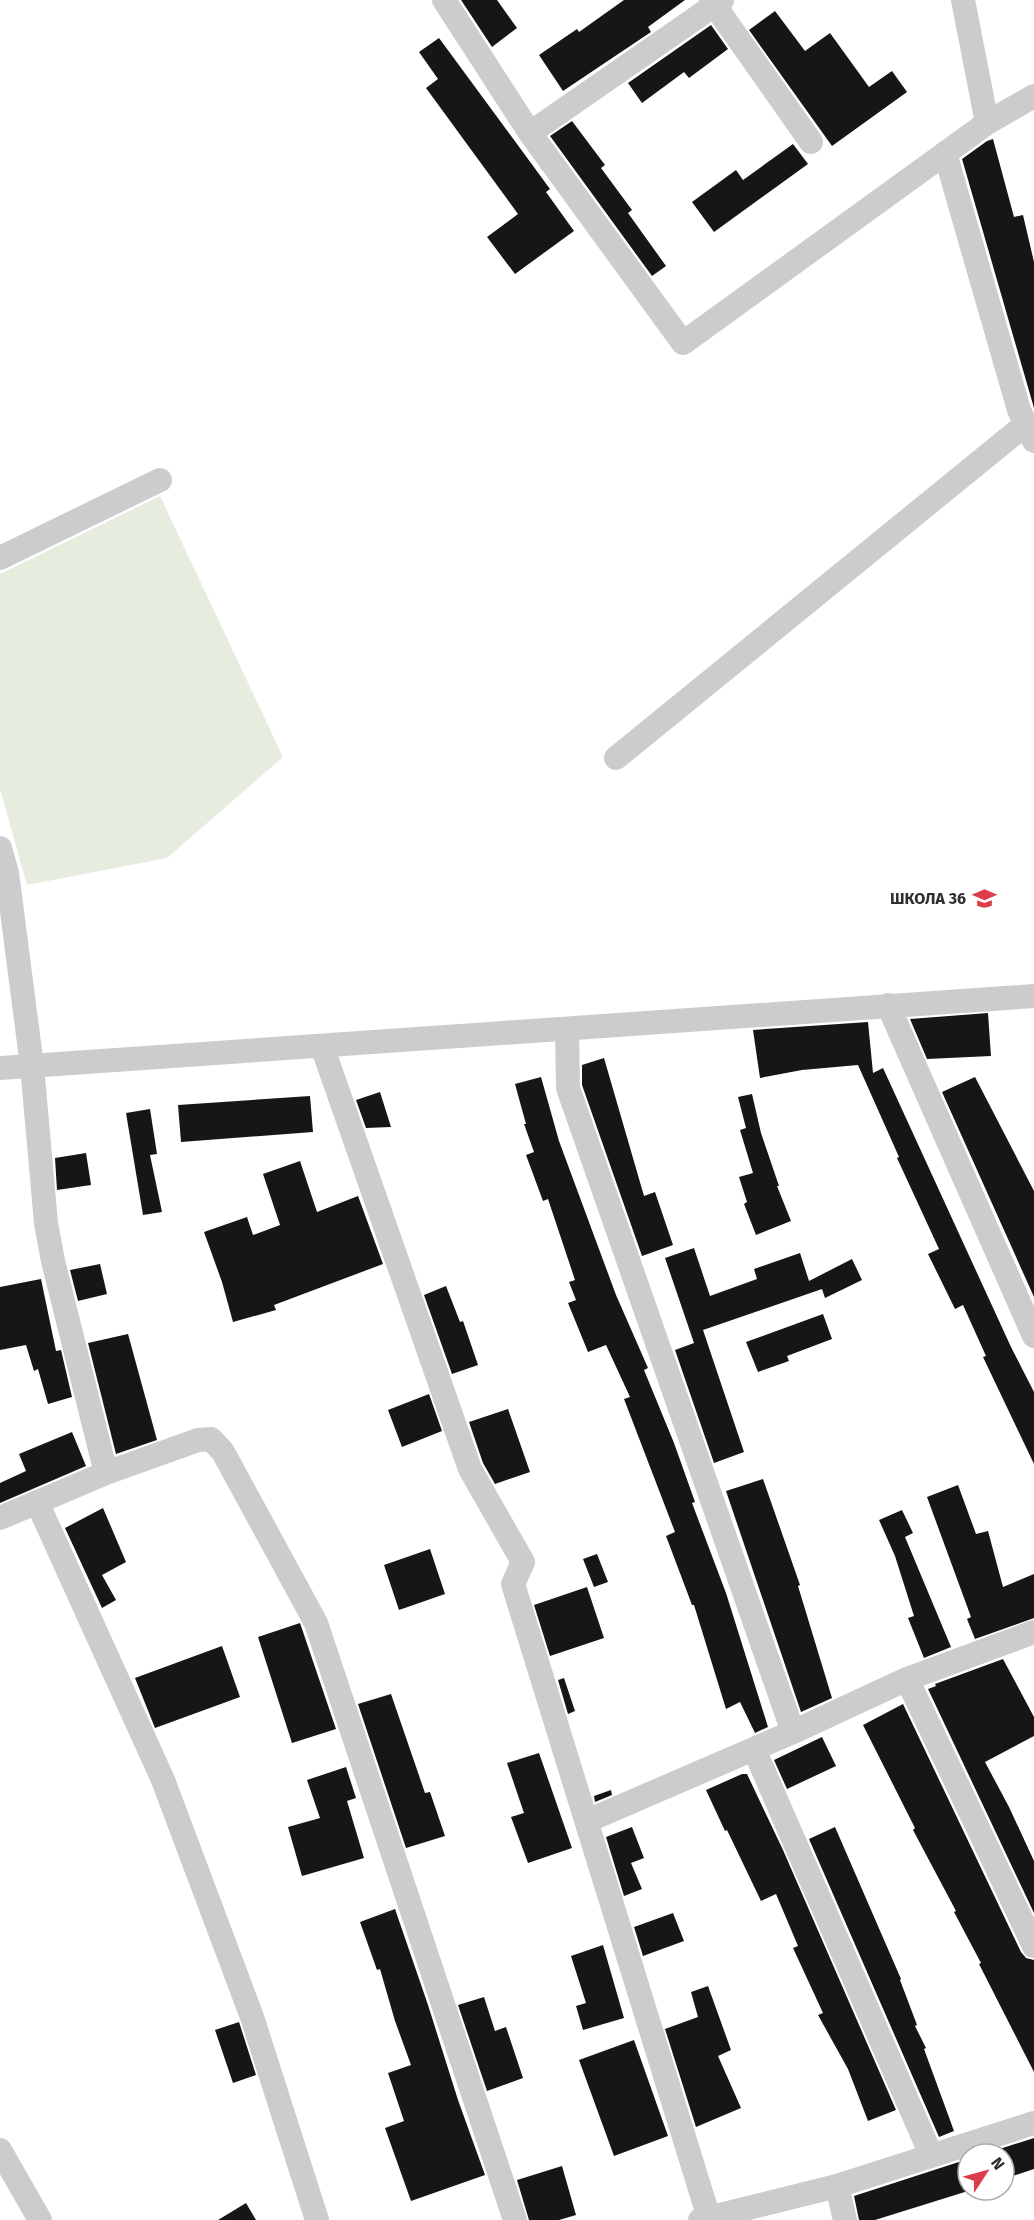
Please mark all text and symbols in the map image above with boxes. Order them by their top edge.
school or university icon: ШКОЛА 36 [971,885,997,911]
place label: ШКОЛА 36 [890,889,966,908]
north arrow [956,2142,1016,2202]
text: N [987,2154,1009,2173]

